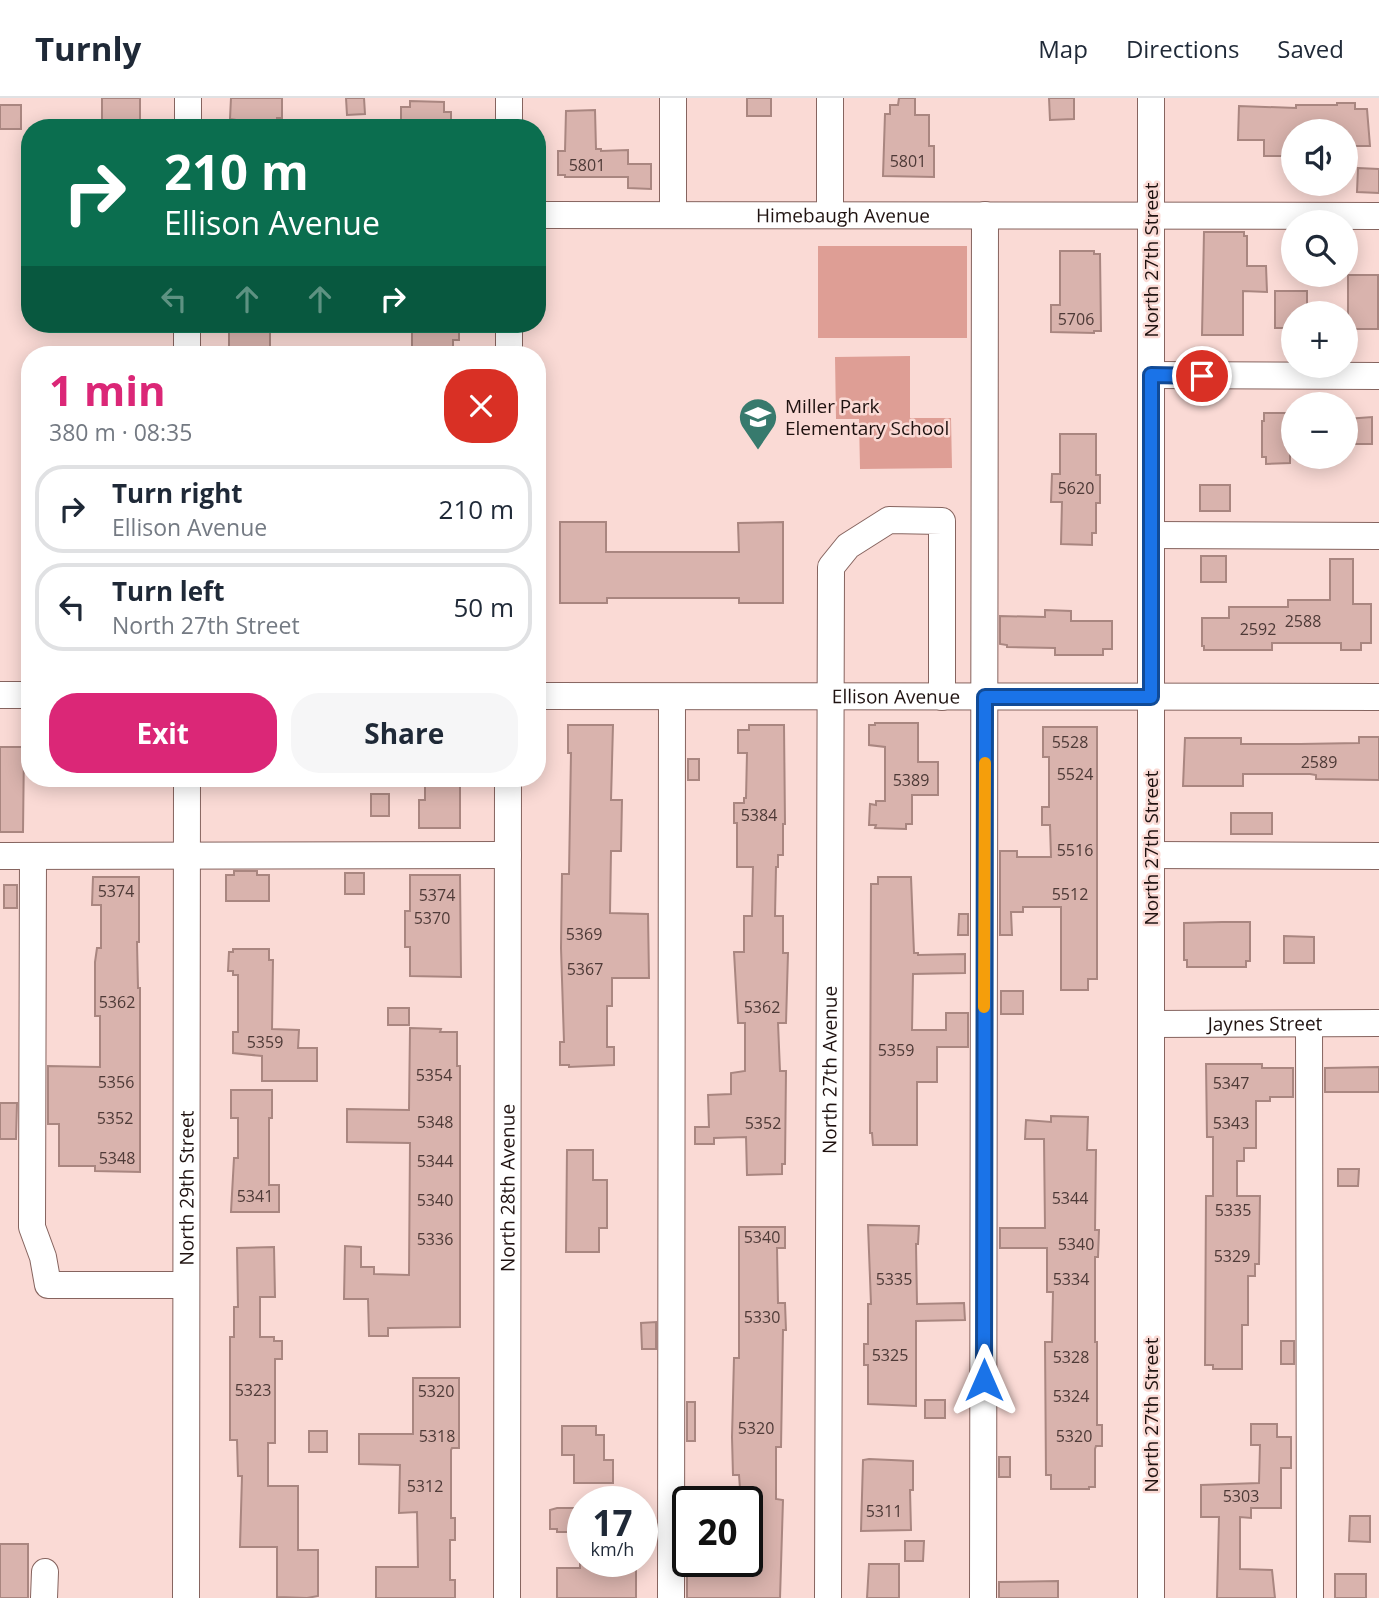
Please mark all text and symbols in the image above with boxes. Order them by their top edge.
text: Turnly [35,26,141,71]
text: Map [1038,32,1088,65]
text: Directions [1126,32,1239,65]
text: Saved [1277,32,1344,65]
map controls [1281,119,1358,469]
button: sound [1281,119,1358,196]
text: 210 m [164,138,309,204]
icon: right [49,147,140,238]
house number: 5801 [890,150,926,172]
house number: 5801 [569,154,605,176]
street label: North 27th Street [1138,182,1164,338]
text: Ellison Avenue [164,201,380,244]
street label: Himebaugh Avenue [756,202,930,228]
button: search [1281,210,1358,287]
icon: left [155,280,193,318]
icon: ahead [228,280,266,318]
icon: ahead [301,280,339,318]
icon: right [374,280,412,318]
button: + [1281,301,1358,378]
house number: 5706 [1058,308,1094,330]
pin [1172,346,1232,406]
icon: arrive [1183,357,1221,395]
text: 1 min [49,361,166,418]
button: close [444,369,518,443]
button: − [1281,392,1358,469]
place label: Miller Park Elementary School [785,393,949,441]
school or university icon: Miller Park Elementary School [737,396,779,451]
text: 380 m · 08:35 [49,416,192,448]
text: Turn right [112,475,243,511]
house number: 5620 [1058,477,1094,499]
icon: right [53,490,91,528]
text: 210 m [439,491,514,527]
text: Ellison Avenue [112,511,267,543]
text: Turn left [112,573,224,609]
icon: left [53,588,91,626]
text: 50 m [453,589,514,625]
text: North 27th Street [112,609,300,641]
house number: 2588 [1285,610,1321,632]
house number: 2592 [1240,618,1276,640]
street label: Ellison Avenue [832,683,960,710]
button: Exit [49,693,277,773]
button: Share [291,693,518,773]
house number: 5528 [1052,731,1088,753]
house number: 2589 [1301,751,1337,773]
house number: 5524 [1057,763,1093,785]
house number: 5389 [893,769,929,791]
street label: North 27th Street [1138,770,1164,926]
house number: 5384 [741,804,777,826]
house number: 5516 [1057,839,1093,861]
house number: 5374 [98,880,134,902]
house number: 5512 [1052,883,1088,905]
house number: 5374 [419,884,455,906]
house number: 5370 [414,907,450,929]
house number: 5369 [566,923,602,945]
house number: 5367 [567,958,603,980]
street label: North 27th Avenue [816,986,843,1154]
house number: 5362 [99,991,135,1013]
house number: 5362 [744,996,780,1018]
street label: Jaynes Street [1206,1010,1323,1037]
house number: 5359 [247,1031,283,1053]
house number: 5359 [878,1039,914,1061]
house number: 5354 [416,1064,452,1086]
house number: 5356 [98,1071,134,1093]
house number: 5347 [1213,1072,1249,1094]
street label: North 28th Avenue [494,1104,521,1272]
house number: 5352 [97,1107,133,1129]
street label: North 29th Street [173,1110,200,1266]
house number: 5348 [417,1111,453,1133]
house number: 5352 [745,1112,781,1134]
house number: 5343 [1213,1112,1249,1134]
house number: 5348 [99,1147,135,1169]
house number: 5344 [417,1150,453,1172]
house number: 5341 [237,1185,273,1207]
house number: 5344 [1052,1187,1088,1209]
house number: 5340 [417,1189,453,1211]
house number: 5335 [1215,1199,1251,1221]
house number: 5340 [744,1226,780,1248]
house number: 5336 [417,1228,453,1250]
house number: 5340 [1058,1233,1094,1255]
house number: 5329 [1214,1245,1250,1267]
house number: 5335 [876,1268,912,1290]
house number: 5334 [1053,1268,1089,1290]
house number: 5330 [744,1306,780,1328]
street label: North 27th Street [1138,1337,1164,1493]
position arrow [947,1343,1021,1417]
house number: 5325 [872,1344,908,1366]
house number: 5328 [1053,1346,1089,1368]
house number: 5323 [235,1379,271,1401]
house number: 5320 [418,1380,454,1402]
house number: 5324 [1053,1385,1089,1407]
house number: 5320 [738,1417,774,1439]
house number: 5318 [419,1425,455,1447]
house number: 5320 [1056,1425,1092,1447]
house number: 5312 [407,1475,443,1497]
house number: 5303 [1223,1485,1259,1507]
speed limit sign: 20 [672,1486,763,1577]
text: 17 [592,1499,633,1546]
house number: 5311 [866,1500,902,1522]
text: km/h [591,1537,634,1561]

